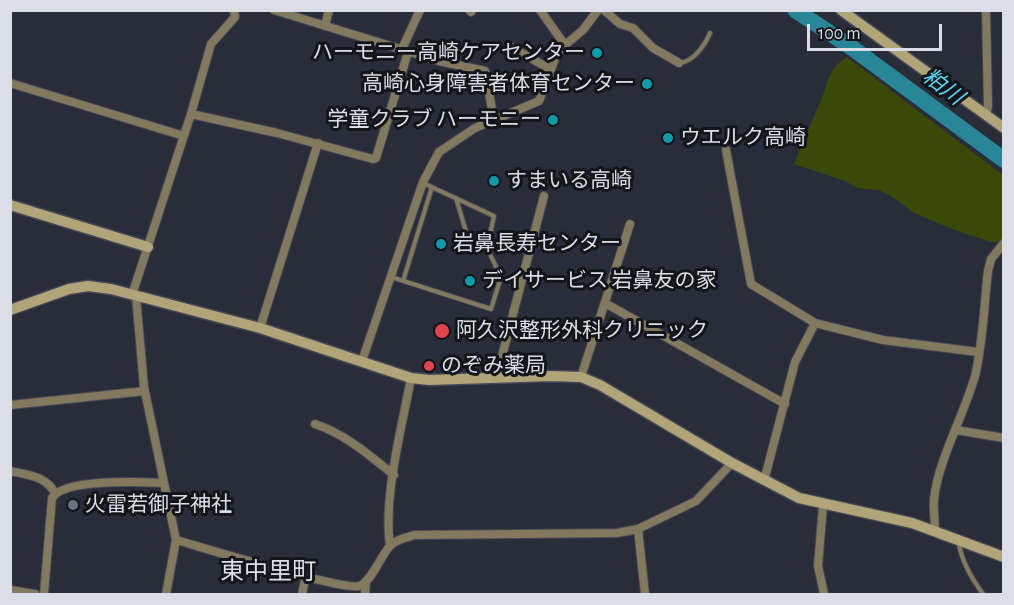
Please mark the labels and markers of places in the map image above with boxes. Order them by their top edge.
place label: ハーモニー高崎ケアセンター [312,40,585,66]
marker: ハーモニー高崎ケアセンター [590,46,604,60]
place label: 高崎心身障害者体育センター [362,71,635,97]
marker: 高崎心身障害者体育センター [640,77,654,91]
place label: 学童クラブ ハーモニー [328,107,541,133]
marker: 学童クラブ ハーモニー [546,113,560,127]
place label: ウエルク高崎 [680,125,806,151]
marker: ウエルク高崎 [661,131,675,145]
place label: すまいる高崎 [506,168,632,194]
marker: すまいる高崎 [487,174,501,188]
place label: 岩鼻長寿センター [453,231,621,257]
marker: 岩鼻長寿センター [434,237,448,251]
place label: デイサービス 岩鼻友の家 [482,268,716,294]
marker: デイサービス 岩鼻友の家 [463,274,477,288]
place label: 阿久沢整形外科クリニック [456,318,708,344]
marker: 阿久沢整形外科クリニック [433,322,451,340]
place label: のぞみ薬局 [441,353,546,379]
marker: のぞみ薬局 [422,359,436,373]
place label: 火雷若御子神社 [85,492,232,518]
marker: 火雷若御子神社 [66,498,80,512]

